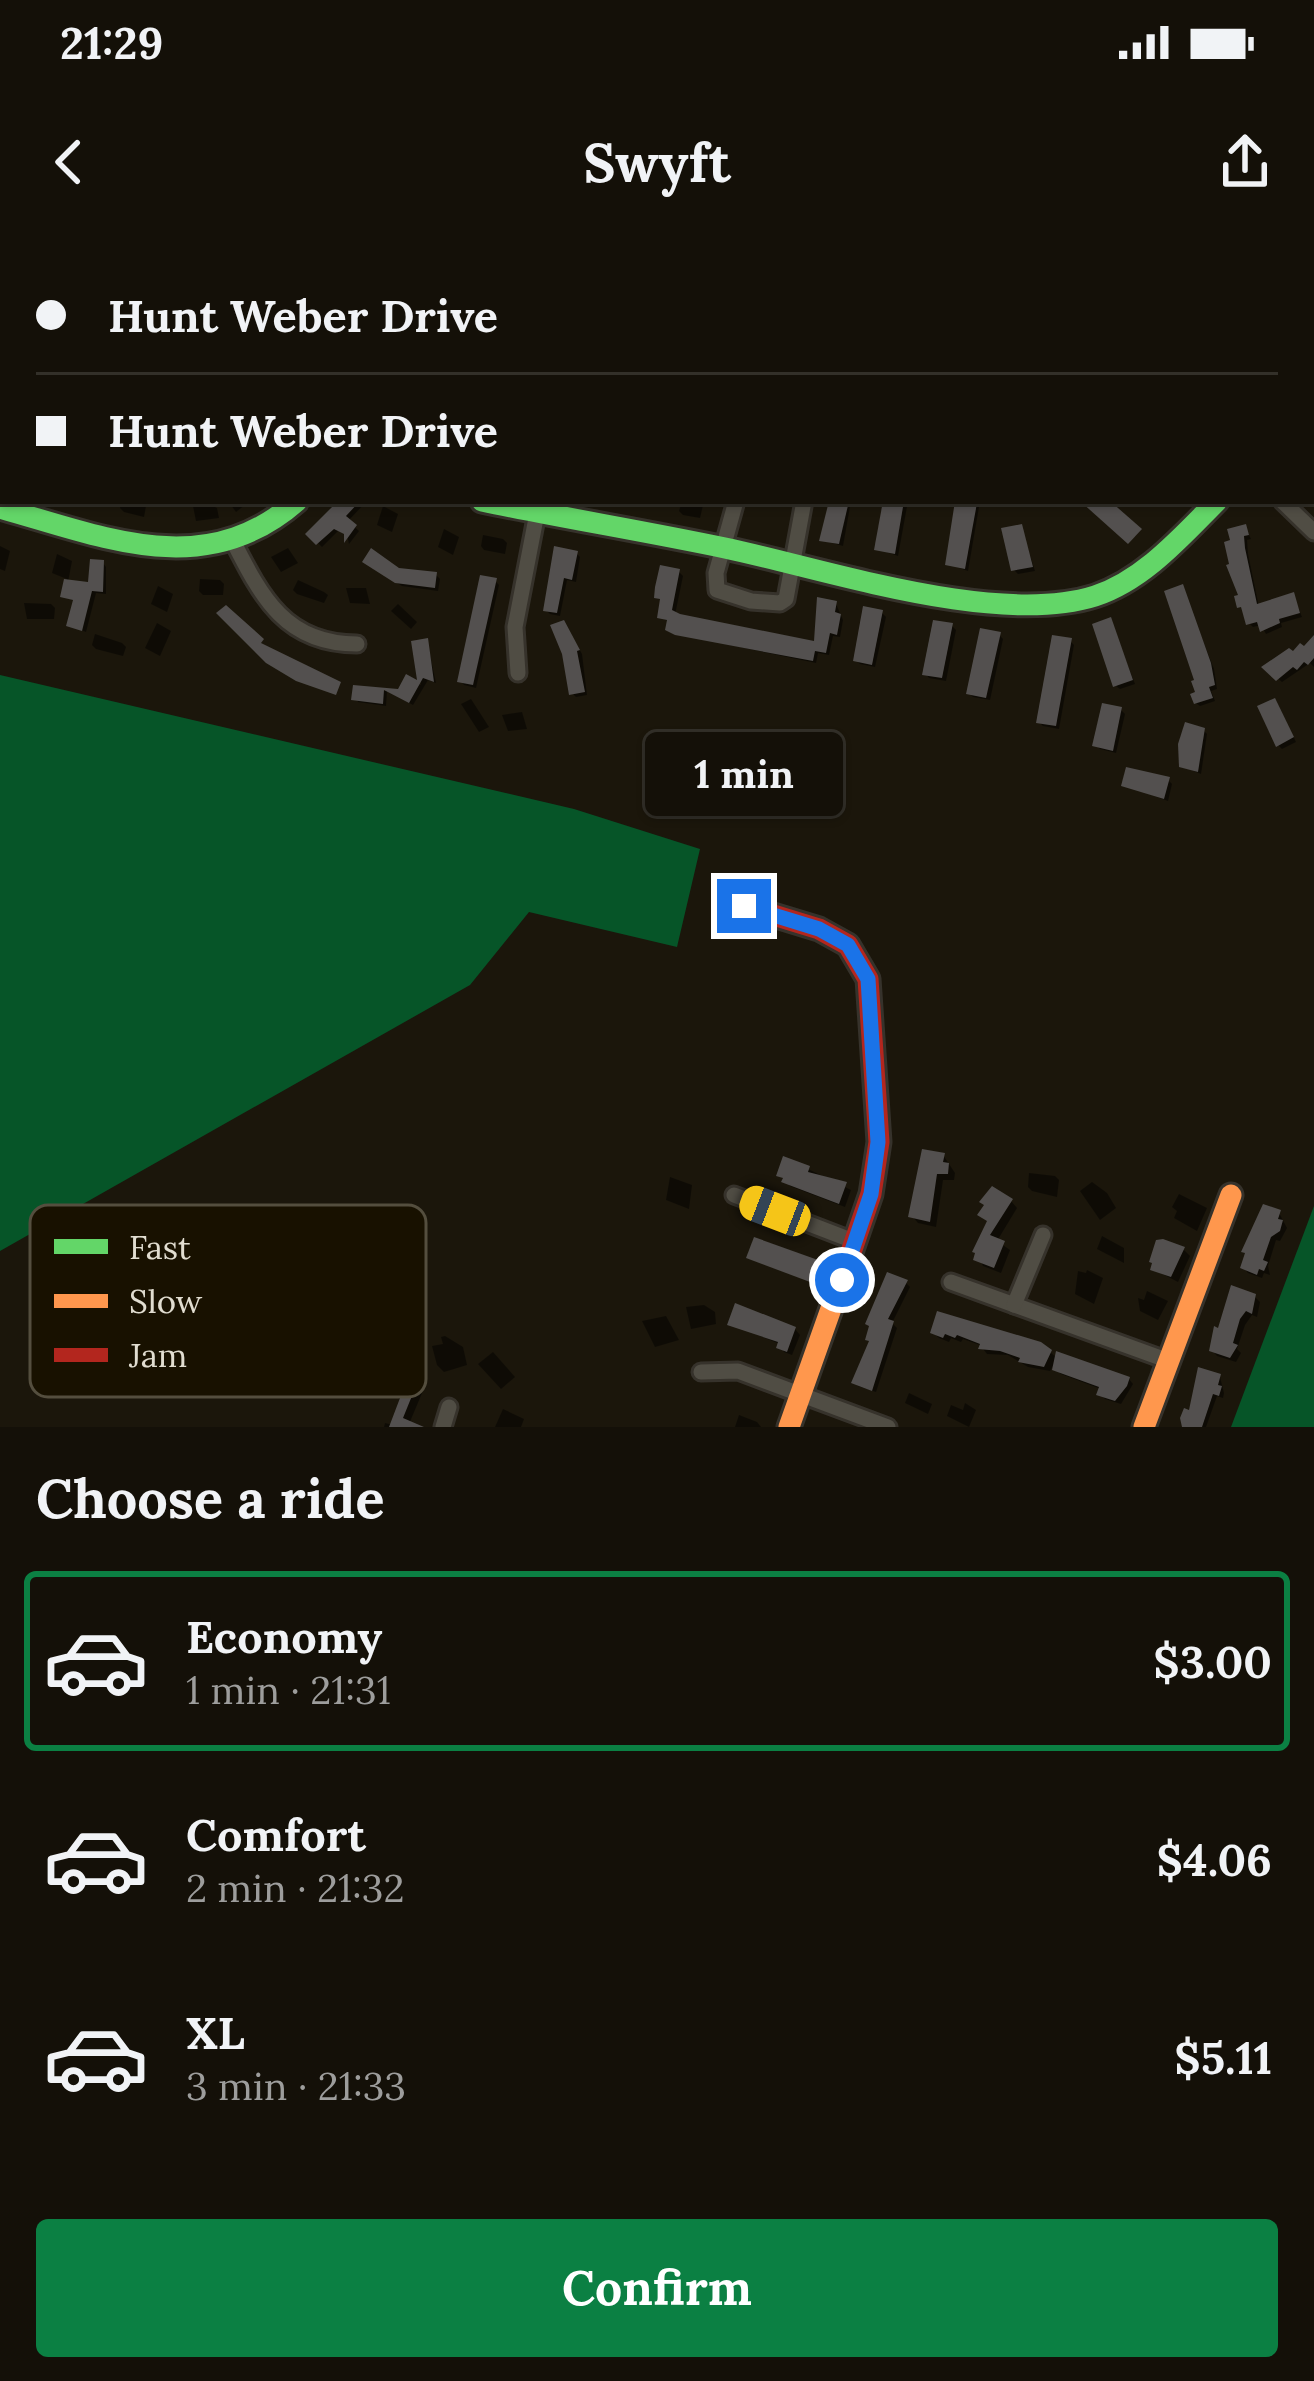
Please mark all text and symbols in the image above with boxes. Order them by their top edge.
text: 21:29 [60,14,163,71]
text: Swyft [583,128,731,197]
icon: back [36,129,102,195]
icon: share [1212,129,1278,195]
text: Hunt Weber Drive [108,287,498,344]
text: Hunt Weber Drive [108,402,498,459]
callout: 1 min [645,732,843,816]
text: 1 min [694,749,794,799]
route end [717,879,771,933]
car [735,1181,815,1241]
legend [30,1205,426,1397]
text: Fast [129,1226,191,1268]
route start [815,1253,869,1307]
text: Slow [129,1280,203,1322]
text: Jam [128,1334,187,1376]
text: Choose a ride [36,1464,385,1533]
icon: car [42,1607,150,1715]
text: Economy [186,1608,382,1665]
text: $3.00 [1153,1633,1272,1690]
text: 1 min · 21:31 [186,1665,391,1715]
icon: car [42,1805,150,1913]
text: Comfort [186,1806,366,1863]
text: $4.06 [1157,1831,1272,1888]
text: 2 min · 21:32 [186,1863,405,1913]
icon: car [42,2003,150,2111]
text: XL [186,2004,245,2061]
text: $5.11 [1174,2029,1272,2086]
text: 3 min · 21:33 [186,2061,406,2111]
button: Confirm [36,2219,1278,2357]

